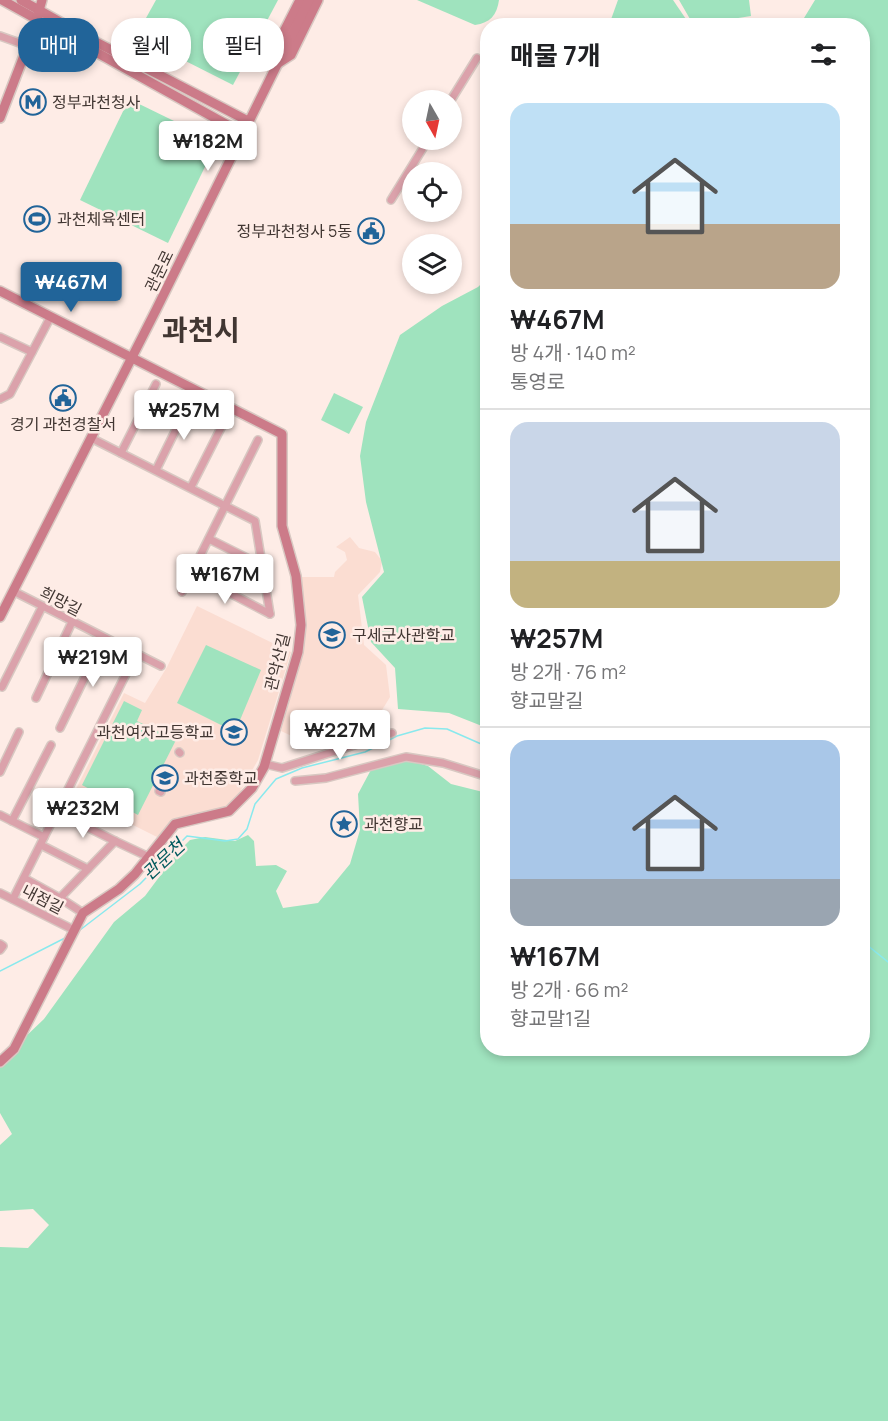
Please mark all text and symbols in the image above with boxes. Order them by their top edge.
chip: 매매 [18,18,99,72]
chip: 월세 [111,18,191,72]
chip: 필터 [203,18,284,72]
text: 매물 7개 [510,37,601,73]
icon: filters [807,38,840,71]
metro station icon: 정부과천청사 [18,87,48,117]
north arrow [402,90,462,150]
map controls [402,90,462,294]
place label: 정부과천청사 [52,91,141,113]
pin: ₩182M [166,121,250,172]
text: ₩182M [173,127,243,154]
icon: home [621,142,729,250]
button: locate [402,162,462,222]
sports icon: 과천체육센터 [22,204,52,234]
place label: 과천체육센터 [57,208,145,230]
public building icon: 정부과천청사 5동 [356,216,386,246]
place label: 정부과천청사 5동 [237,220,352,242]
button: layers [402,234,462,294]
street label: 관문로 [139,246,179,296]
pin: ₩467M [29,262,113,313]
text: ₩467M [35,268,107,295]
text: ₩467M [510,301,604,337]
district label: 과천시 [162,310,240,348]
text: 방 4개 · 140 m² [510,339,636,366]
text: 통영로 [510,368,565,395]
public building icon: 경기 과천경찰서 [48,383,78,413]
pin: ₩257M [142,390,226,441]
text: ₩257M [148,396,220,423]
place label: 경기 과천경찰서 [10,413,116,435]
icon: home [621,461,729,569]
pin: ₩167M [183,554,267,605]
text: ₩167M [190,560,260,587]
street label: 희망길 [36,581,86,621]
school or university icon: 구세군사관학교 [317,620,347,650]
text: ₩257M [510,620,603,656]
place label: 구세군사관학교 [352,624,455,646]
street label: 관악산길 [259,631,295,693]
pin: ₩219M [51,637,135,688]
text: ₩219M [58,643,128,670]
text: 방 2개 · 76 m² [510,658,626,685]
text: 향교말길 [510,687,584,714]
pin: ₩227M [298,710,382,761]
text: ₩227M [304,716,376,743]
school or university icon: 과천여자고등학교 [219,717,249,747]
place label: 과천여자고등학교 [96,721,214,743]
school or university icon: 과천중학교 [150,763,180,793]
place label: 과천중학교 [184,767,258,789]
icon: home [621,779,729,887]
pin: ₩232M [41,788,125,839]
text: ₩232M [47,794,119,821]
place icon: 과천향교 [329,809,359,839]
place label: 과천향교 [364,813,423,835]
water label: 관문천 [137,832,191,885]
street label: 내점길 [18,879,68,919]
text: ₩167M [510,938,600,974]
text: 방 2개 · 66 m² [510,976,629,1003]
text: 향교말1길 [510,1005,591,1032]

